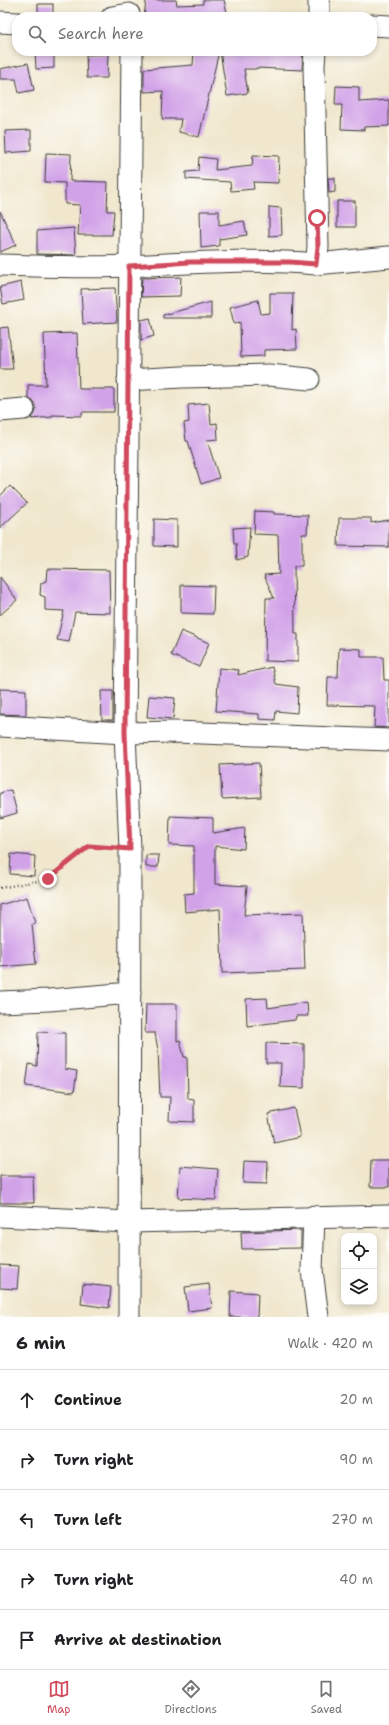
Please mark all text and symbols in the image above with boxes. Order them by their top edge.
search box [12,12,377,56]
icon: search [26,23,48,45]
text: Search here [58,24,144,44]
route start [308,209,326,227]
route end [39,870,57,888]
map controls [341,1233,377,1305]
button: locate [341,1233,377,1269]
button: layers [341,1269,377,1305]
text: 6 min [16,1332,66,1354]
text: Walk · 420 m [287,1335,373,1352]
icon: ahead [16,1389,38,1411]
text: Continue [54,1390,122,1410]
text: 20 m [340,1391,373,1408]
icon: right [16,1449,38,1471]
text: Turn right [54,1450,134,1470]
text: 90 m [339,1451,373,1468]
icon: left [16,1509,38,1531]
text: Turn left [54,1510,122,1530]
text: 270 m [331,1511,373,1528]
icon: right [16,1569,38,1591]
text: Turn right [54,1570,134,1590]
text: 40 m [339,1571,373,1588]
icon: arrive [16,1629,38,1651]
text: Arrive at destination [54,1630,222,1650]
tab: Map [47,1678,71,1717]
tab: Directions [164,1678,217,1717]
tab: Saved [311,1678,342,1717]

